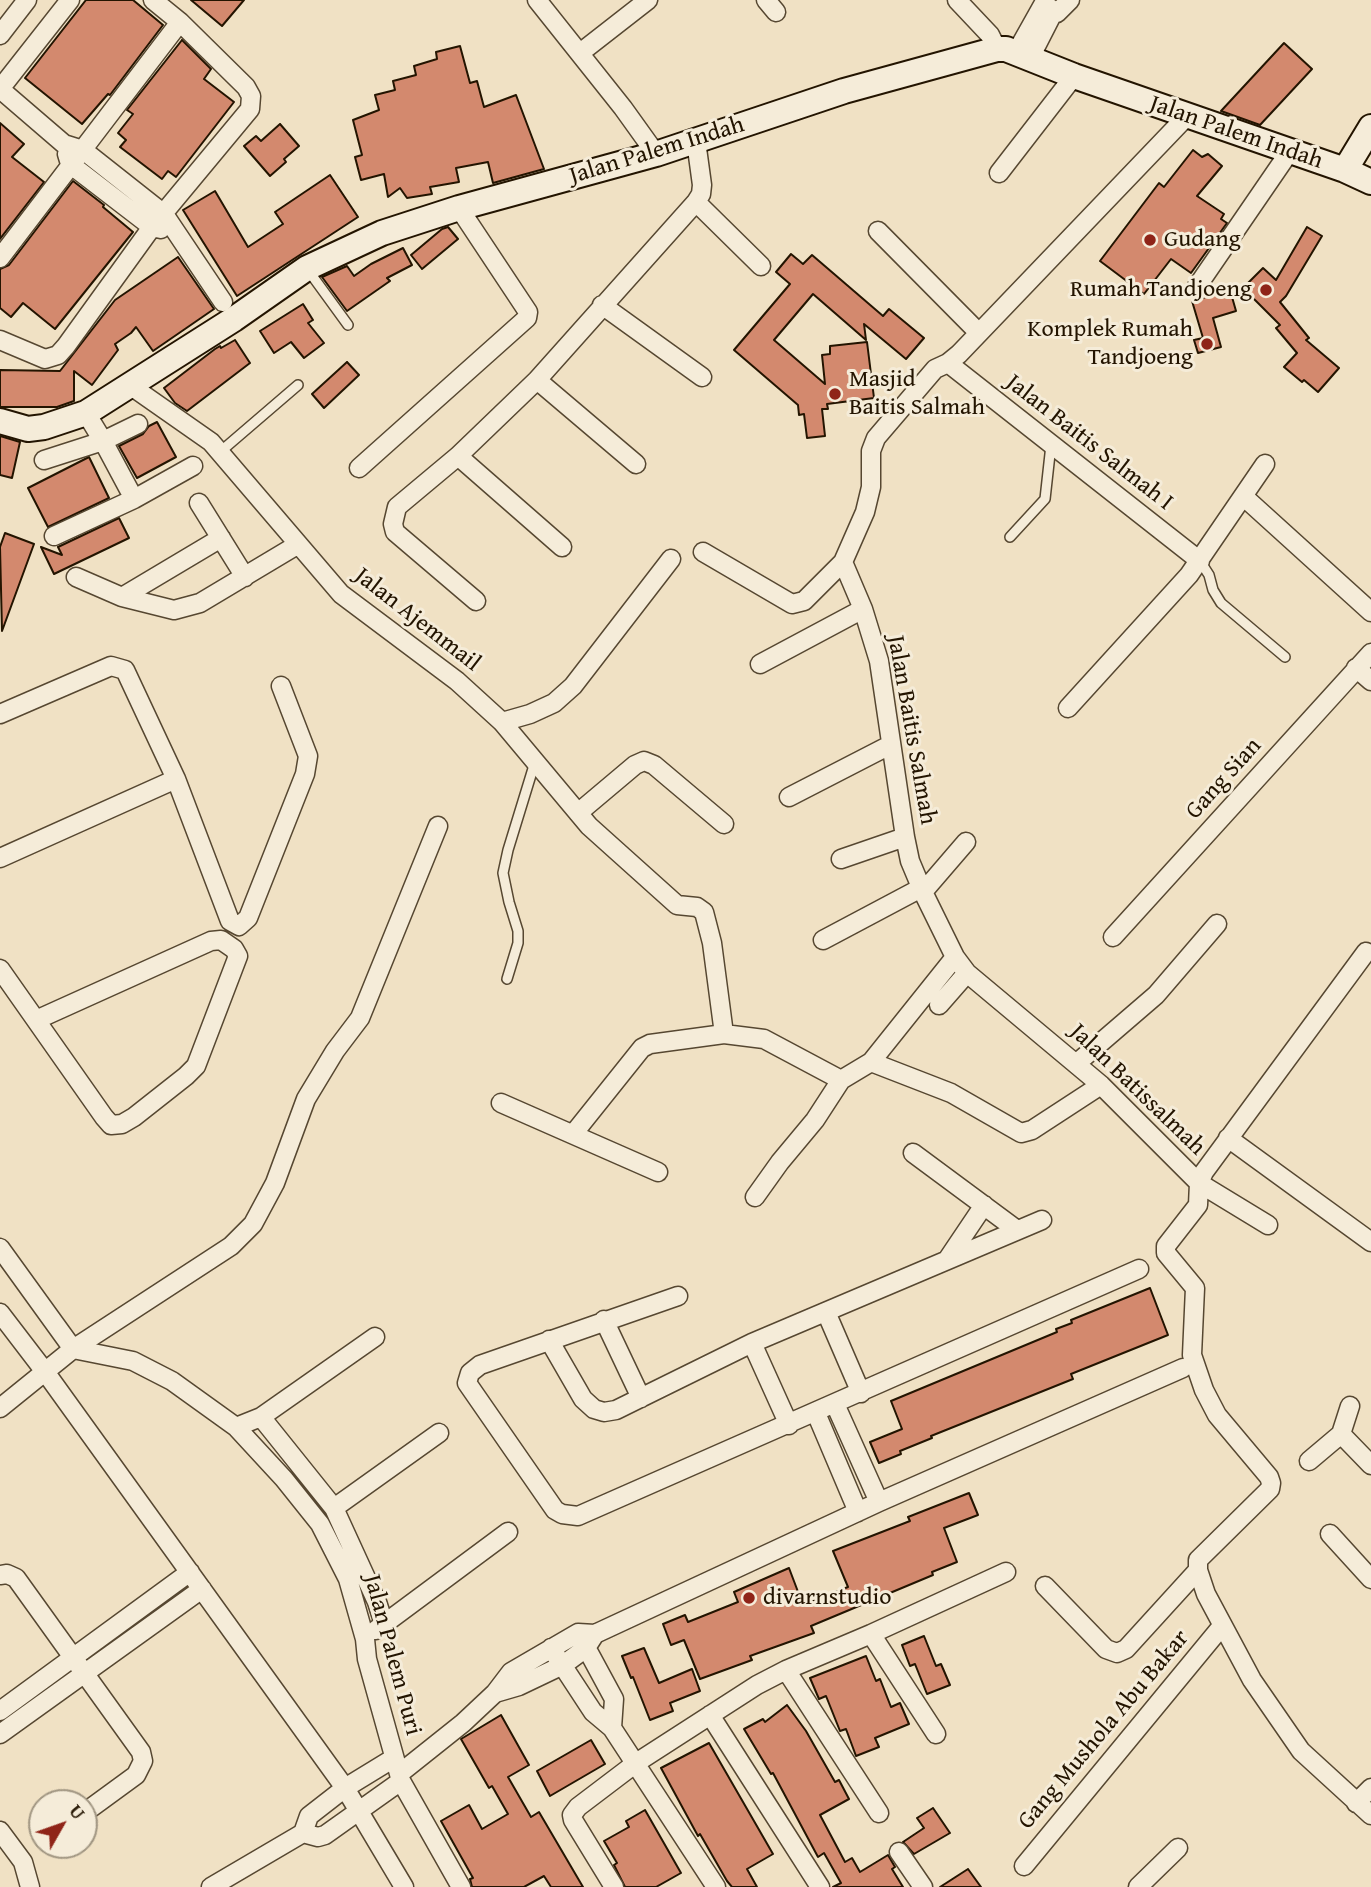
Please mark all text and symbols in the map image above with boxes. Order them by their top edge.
street label: Jalan Palem Indah [1146,90,1326,176]
street label: Jalan Palem Indah [566,111,748,191]
place label: Gudang [1164,226,1241,254]
marker: Gudang [1142,232,1158,248]
place label: Rumah Tandjoeng [1070,276,1252,304]
marker: Rumah Tandjoeng [1258,282,1274,298]
place label: Komplek Rumah Tandjoeng [1027,316,1193,372]
marker: Komplek Rumah Tandjoeng [1199,336,1215,352]
place label: Masjid Baitis Salmah [849,366,985,422]
street label: Jalan Baitis Salmah I [1000,369,1178,517]
marker: Masjid Baitis Salmah [827,386,843,402]
street label: Jalan Ajemmail [348,562,486,678]
street label: Jalan Baitis Salmah [880,633,942,827]
street label: Gang Sian [1180,732,1268,826]
street label: Jalan Batissalmah [1063,1018,1211,1162]
street label: Jalan Palem Puri [357,1571,427,1739]
place label: divarnstudio [763,1584,892,1612]
marker: divarnstudio [741,1590,757,1606]
street label: Gang Mushola Abu Bakar [1012,1625,1196,1835]
north arrow [28,1789,98,1859]
text: U [63,1798,92,1826]

